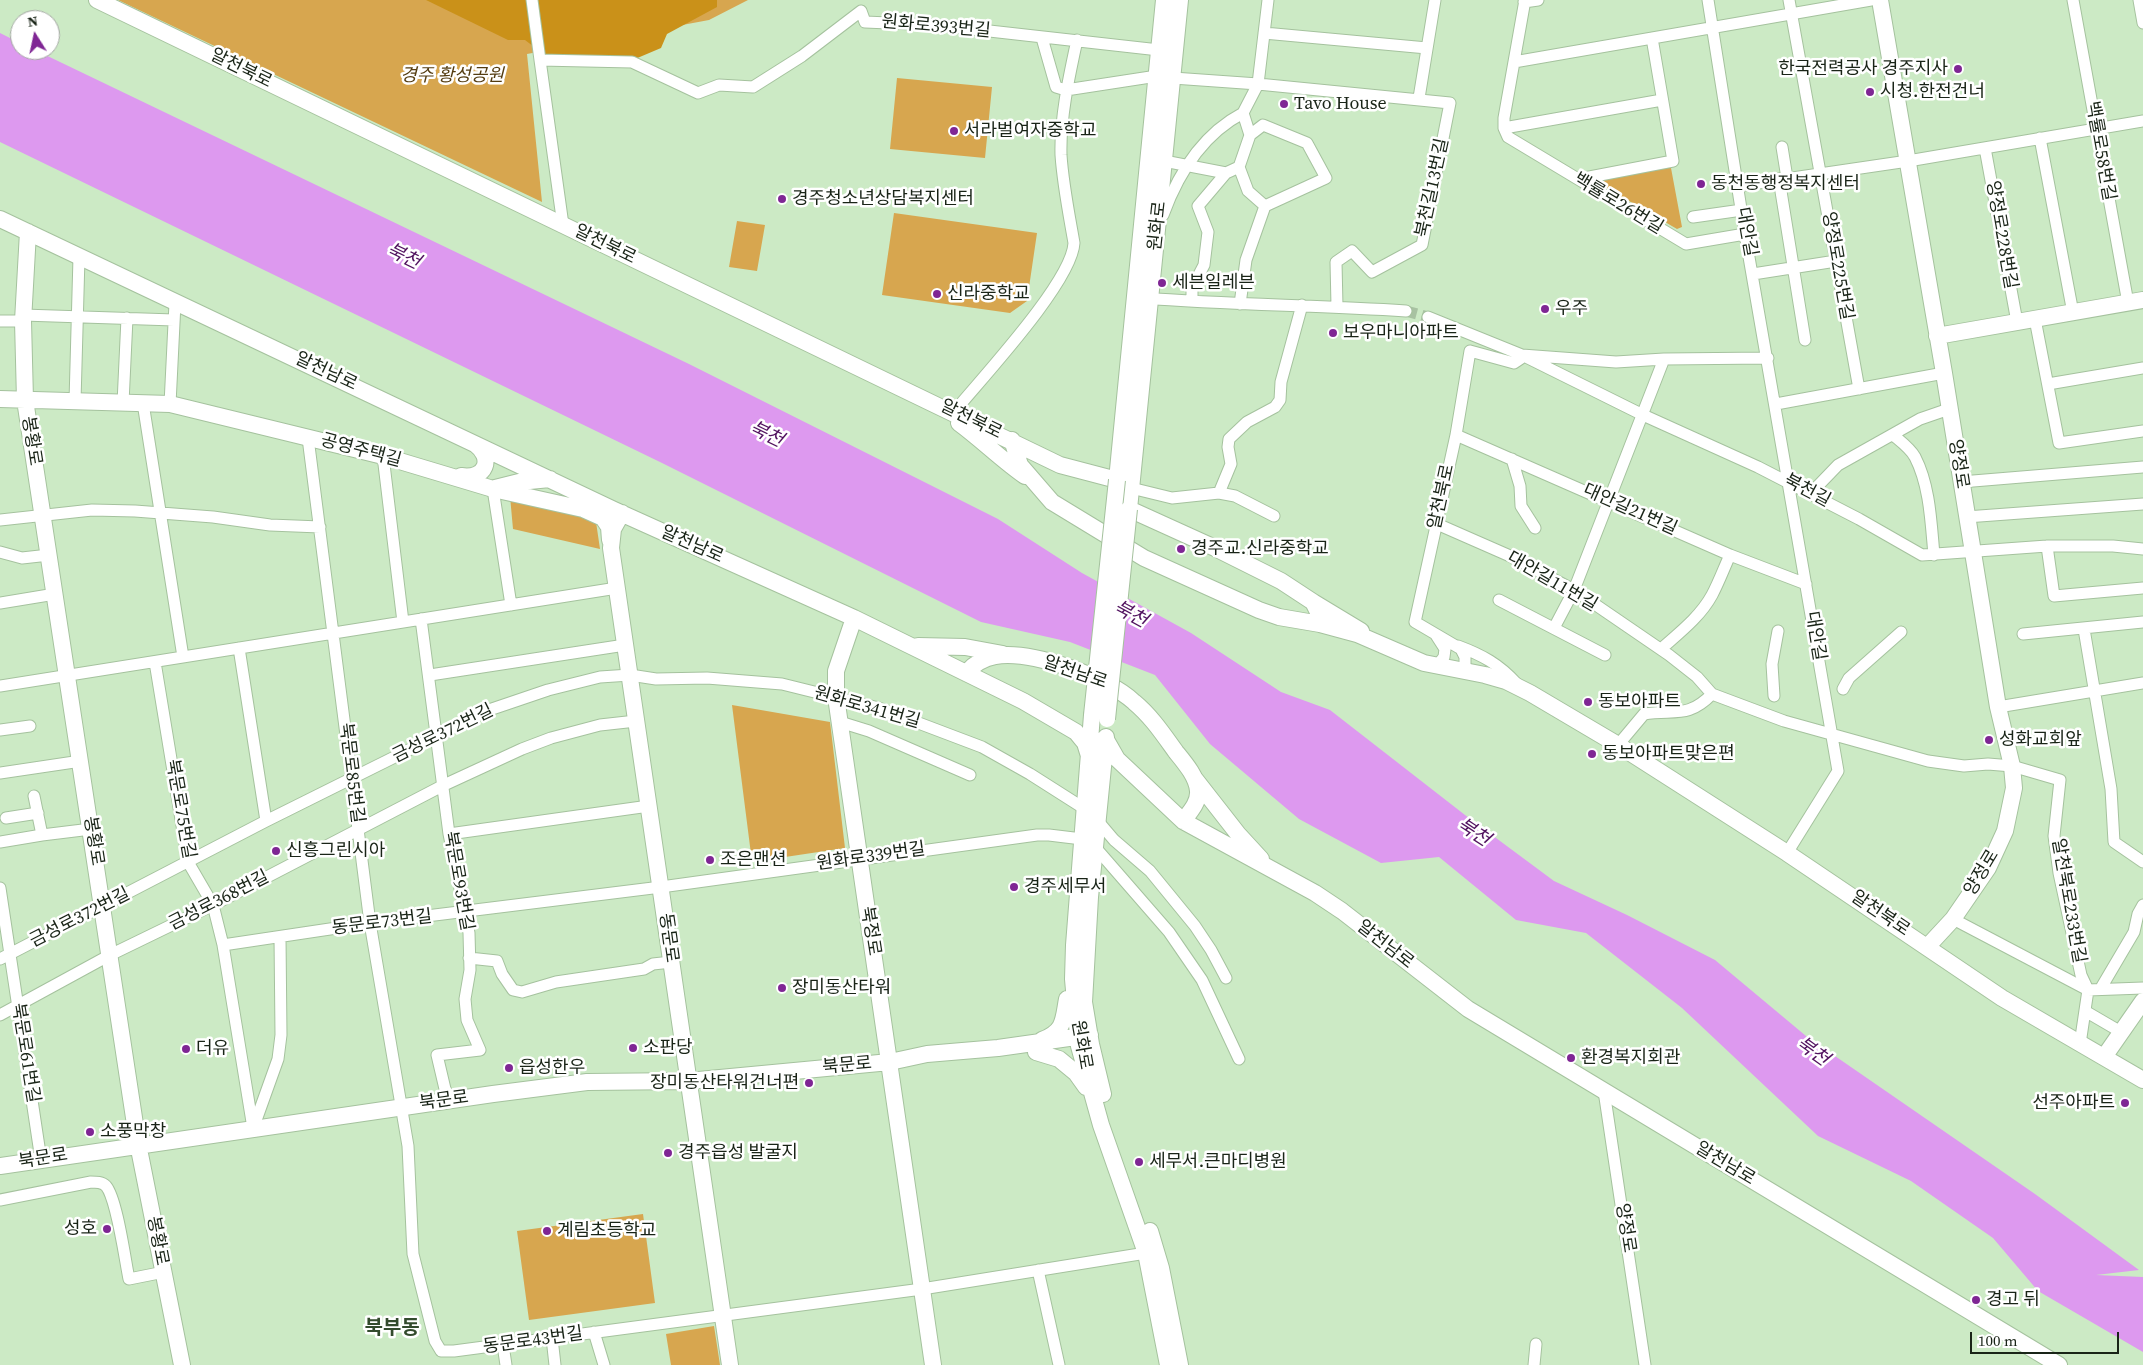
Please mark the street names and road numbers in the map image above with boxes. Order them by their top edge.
street label: 원화로393번길 [880,11,992,43]
street label: 알천북로 [206,45,276,93]
street label: 백률로58번길 [2081,99,2119,203]
street label: 북천길13번길 [1412,136,1454,240]
street label: 백률로26번길 [1569,169,1667,239]
street label: 양정로228번길 [1981,179,2021,291]
street label: 원화로 [1145,200,1171,252]
street label: 대안길 [1731,206,1761,258]
street label: 양정로225번길 [1817,210,1857,322]
street label: 알천북로 [570,221,640,269]
street label: 알천남로 [291,348,361,396]
street label: 알천북로 [936,396,1006,444]
street label: 봉황로 [16,415,46,467]
street label: 공영주택길 [318,430,404,472]
street label: 양정로 [1943,438,1973,490]
street label: 알천북로 [1425,462,1459,532]
street label: 북천길 [1780,470,1834,512]
street label: 대안길21번길 [1580,480,1680,540]
street label: 알천남로 [657,522,727,568]
street label: 대안길11번길 [1503,547,1601,617]
street label: 대안길 [1800,610,1830,662]
street label: 알천남로 [1040,652,1110,694]
street label: 원화로341번길 [811,682,923,734]
street label: 금성로372번길 [389,700,497,768]
street label: 북문로85번길 [334,722,368,824]
street label: 북문로75번길 [161,757,199,861]
street label: 봉황로 [78,815,108,867]
street label: 북문로93번길 [439,829,477,933]
street label: 알천북로233번길 [2046,837,2090,965]
street label: 원화로339번길 [815,839,927,875]
street label: 양정로 [1960,846,2004,900]
street label: 금성로368번길 [165,866,273,936]
street label: 금성로372번길 [26,883,134,953]
street label: 알천북로 [1847,887,1913,941]
street label: 북정로 [855,905,885,957]
street label: 동문로73번길 [331,906,433,940]
street label: 동문로 [654,912,682,964]
street label: 알천남로 [1352,916,1418,974]
street label: 북문로61번길 [6,1002,44,1104]
street label: 원화로 [1066,1019,1096,1071]
street label: 북문로 [821,1053,873,1079]
street label: 북문로 [418,1087,470,1115]
street label: 알천남로 [1691,1138,1759,1190]
street label: 북문로 [17,1144,69,1174]
street label: 양정로 [1610,1202,1640,1254]
street label: 봉황로 [142,1215,172,1267]
street label: 동문로43번길 [482,1323,584,1359]

